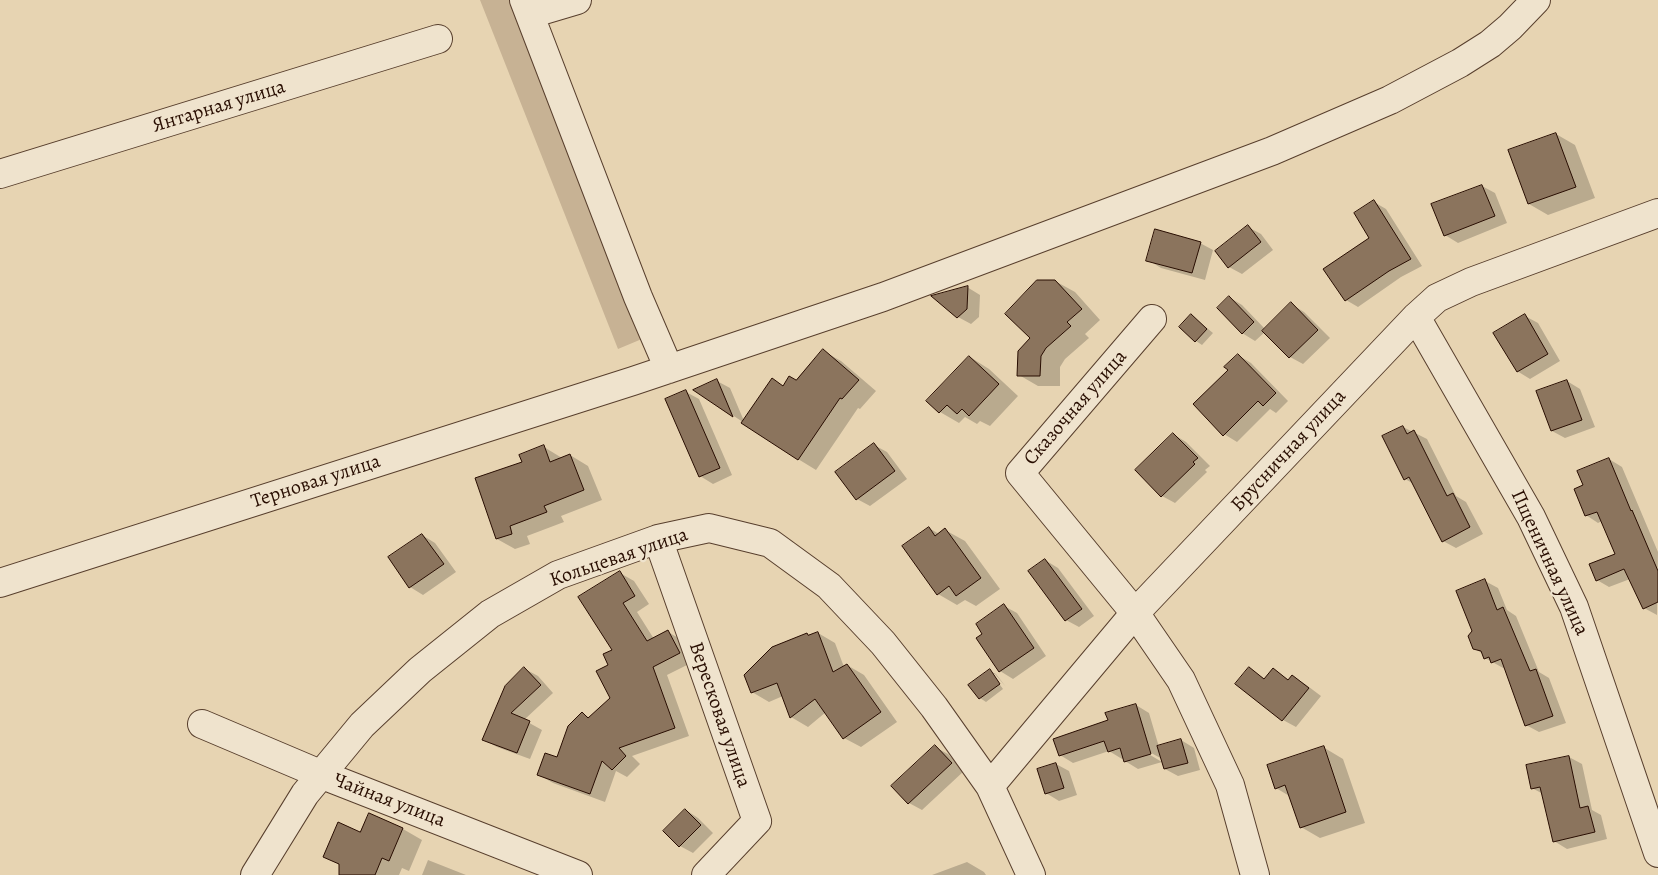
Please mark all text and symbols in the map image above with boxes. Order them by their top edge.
street label: Янтарная улица [150,75,288,139]
street label: Сказочная улица [1019,345,1133,471]
street label: Брусничная улица [1226,385,1352,517]
street label: Терновая улица [248,450,384,514]
street label: Пщеничная улица [1505,486,1593,640]
street label: Кольцевая улица [547,523,691,593]
street label: Вересковая улица [683,639,755,791]
street label: Чайная улица [330,769,448,833]

